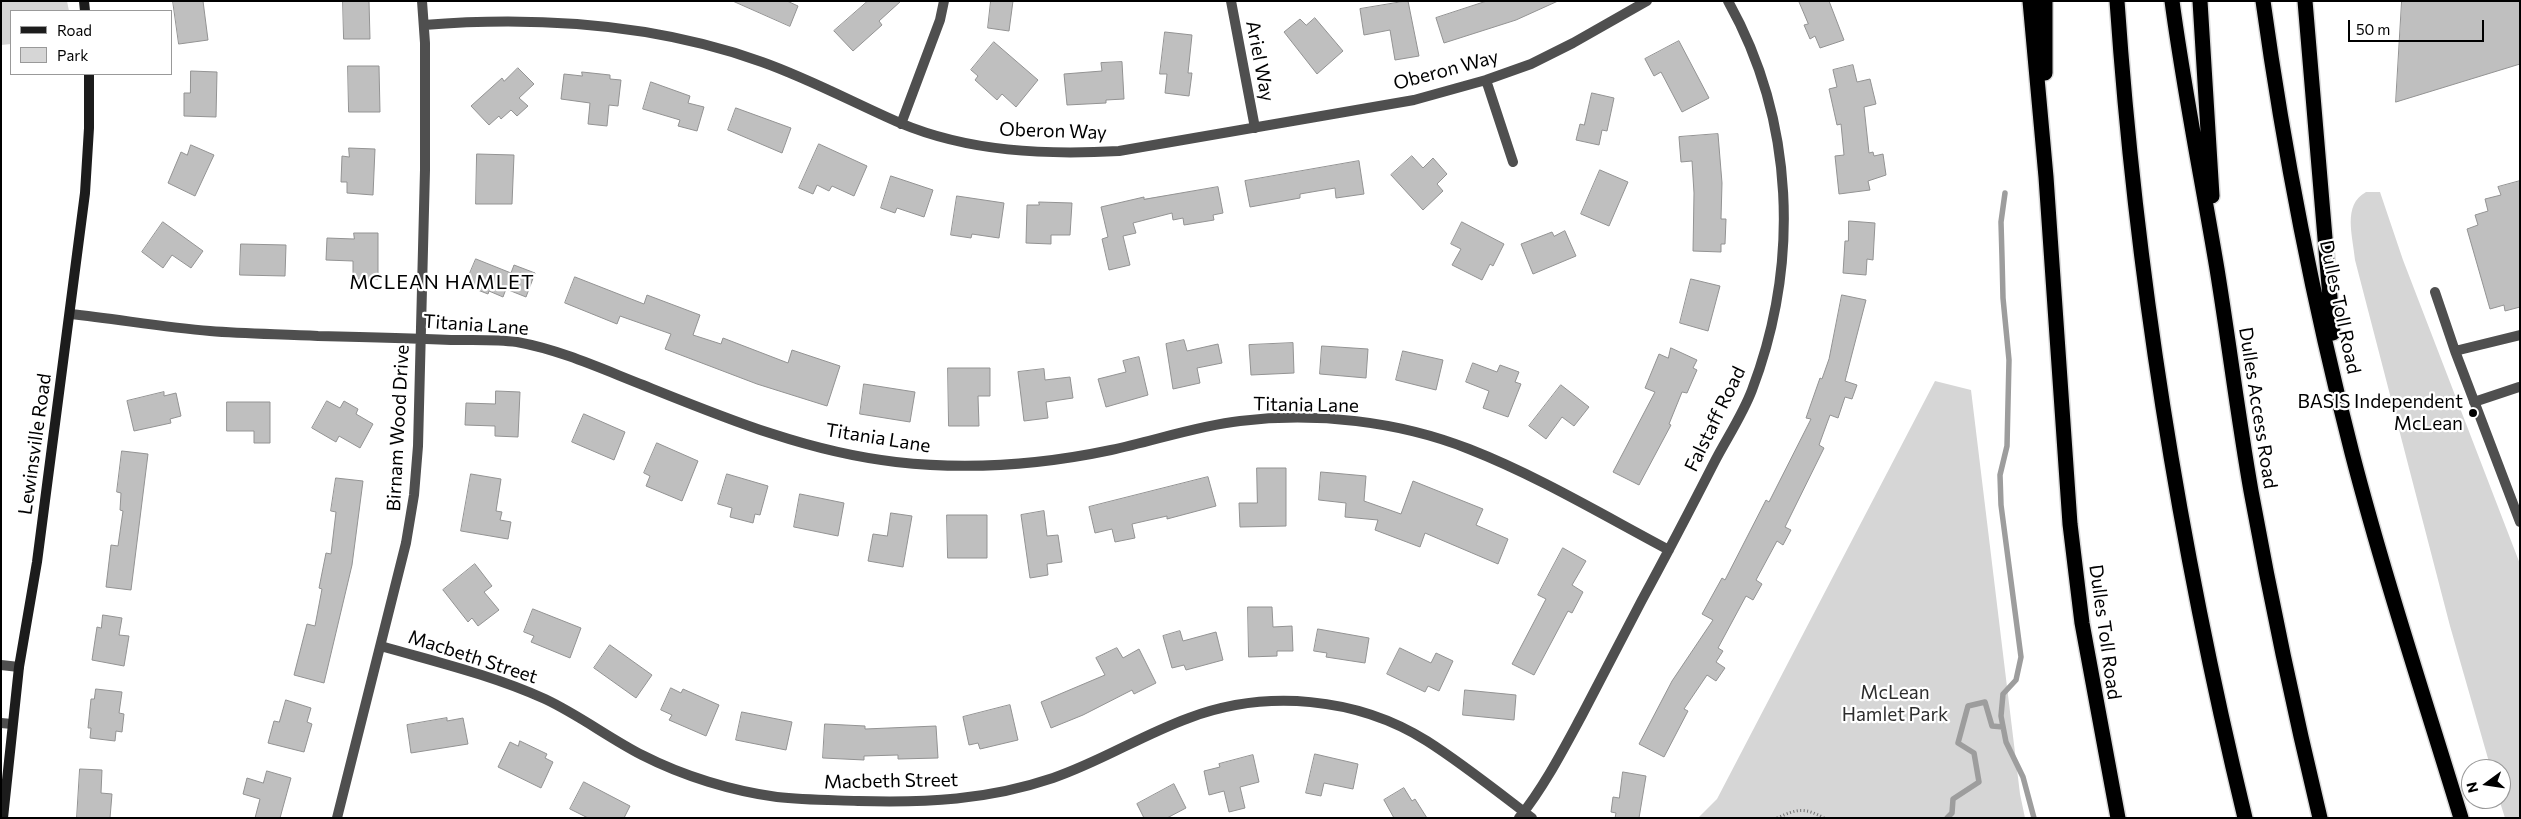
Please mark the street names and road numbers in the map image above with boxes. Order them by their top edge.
street label: Ariel Way [1241,19,1279,103]
street label: Oberon Way [1391,45,1501,95]
street label: Oberon Way [999,118,1107,144]
street label: Dulles Toll Road [2315,238,2365,376]
street label: Titania Lane [422,310,530,340]
street label: Dulles Access Road [2234,326,2282,490]
street label: Birnam Wood Drive [382,344,414,512]
street label: Falstaff Road [1680,363,1750,475]
street label: Lewinsville Road [14,372,56,516]
street label: Titania Lane [1253,393,1359,417]
street label: Titania Lane [824,418,932,458]
street label: Dulles Toll Road [2084,563,2126,701]
street label: Macbeth Street [406,625,540,689]
street label: Macbeth Street [824,768,958,794]

